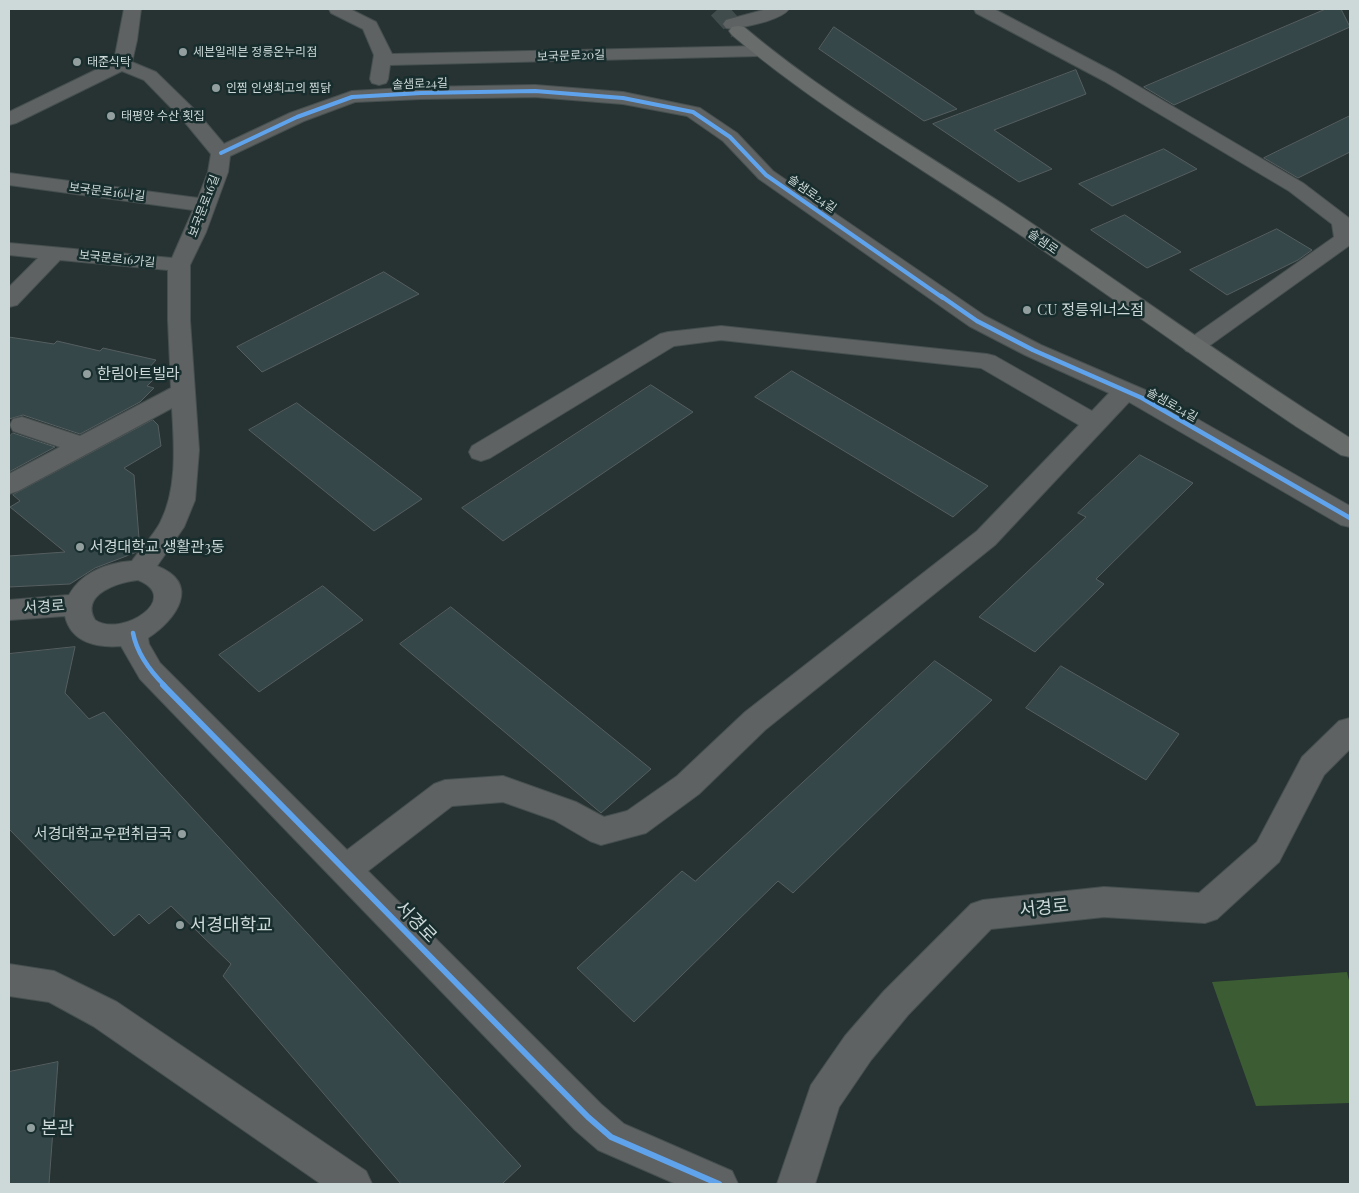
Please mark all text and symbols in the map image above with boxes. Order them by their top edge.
place label: 세븐일레븐 정릉온누리점 [193,45,317,59]
marker: 세븐일레븐 정릉온누리점 [177,46,189,58]
street label: 보국문로20길 [537,48,605,64]
place label: 태준식탁 [87,55,131,69]
marker: 태준식탁 [71,56,83,68]
street label: 솔샘로24길 [392,76,448,92]
place label: 인찜 인생최고의 찜닭 [226,81,331,95]
marker: 인찜 인생최고의 찜닭 [210,82,222,94]
place label: 태평양 수산 횟집 [121,109,204,123]
marker: 태평양 수산 횟집 [105,110,117,122]
street label: 솔샘로24길 [785,172,839,216]
street label: 보국문로16길 [185,173,223,239]
street label: 보국문로16나길 [68,180,146,204]
street label: 솔샘로 [1025,227,1061,257]
street label: 보국문로16가길 [78,248,156,270]
place label: CU 정릉위너스점 [1037,301,1144,319]
marker: CU 정릉위너스점 [1021,304,1033,316]
place label: 한림아트빌라 [97,365,180,383]
marker: 한림아트빌라 [81,368,93,380]
street label: 솔샘로24길 [1144,385,1200,425]
place label: 서경대학교 생활관3동 [90,538,225,556]
marker: 서경대학교 생활관3동 [74,541,86,553]
street label: 서경로 [23,597,65,617]
place label: 서경대학교우편취급국 [34,825,172,843]
marker: 서경대학교우편취급국 [176,828,188,840]
street label: 서경로 [1018,895,1070,921]
street label: 서경로 [391,897,441,947]
place label: 서경대학교 [190,914,273,936]
marker: 서경대학교 [174,919,186,931]
place label: 본관 [41,1117,74,1139]
marker: 본관 [25,1122,37,1134]

